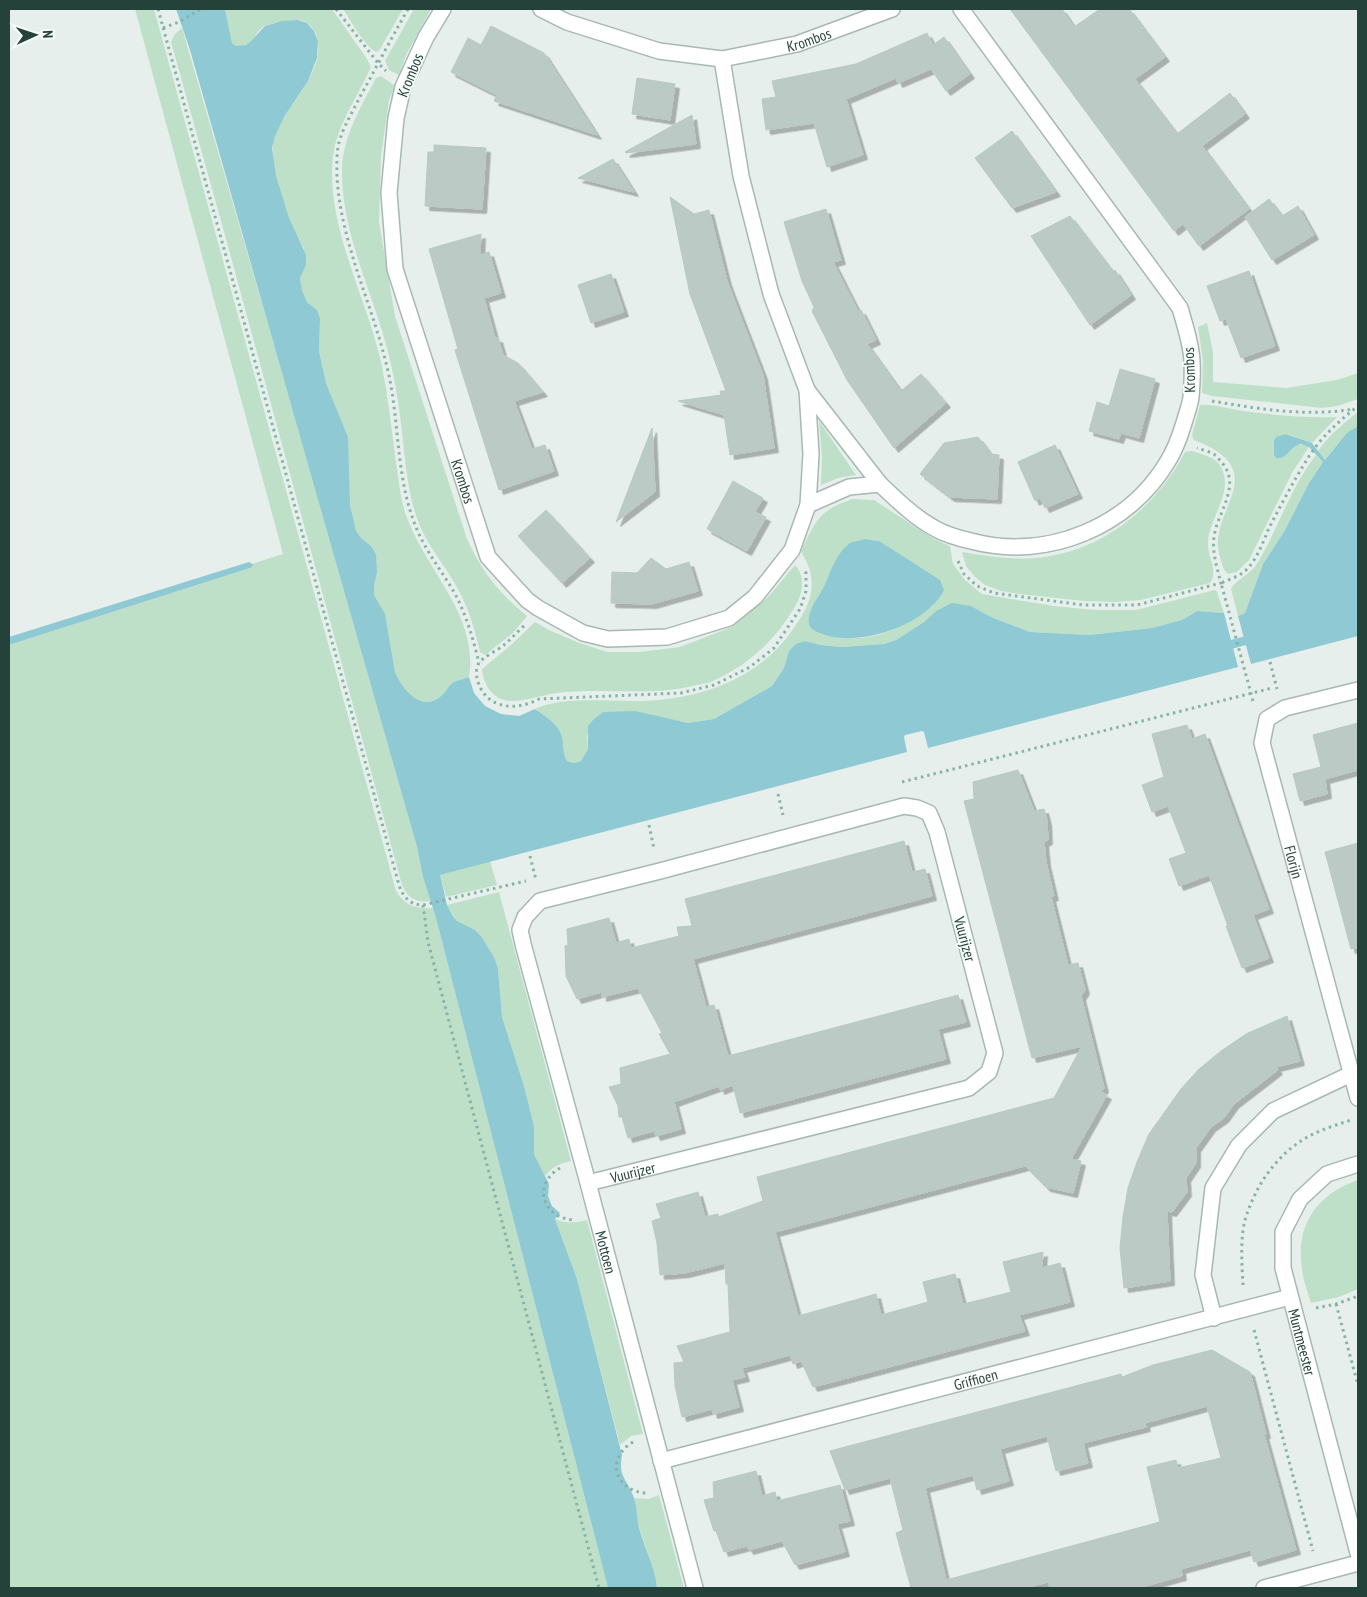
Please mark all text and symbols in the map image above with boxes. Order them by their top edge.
north arrow [10,10,60,60]
street label: Krombos [785,23,833,55]
text: N [39,30,57,39]
street label: Krombos [393,50,427,100]
street label: Krombos [1179,347,1199,393]
street label: Krombos [447,456,480,506]
street label: Florijn [1281,843,1308,881]
street label: Vuurijzer [950,914,980,964]
street label: Vuurijzer [607,1157,658,1187]
street label: Mottoen [592,1229,621,1276]
street label: Muntmeester [1285,1307,1321,1378]
street label: Griffioen [952,1364,999,1394]

